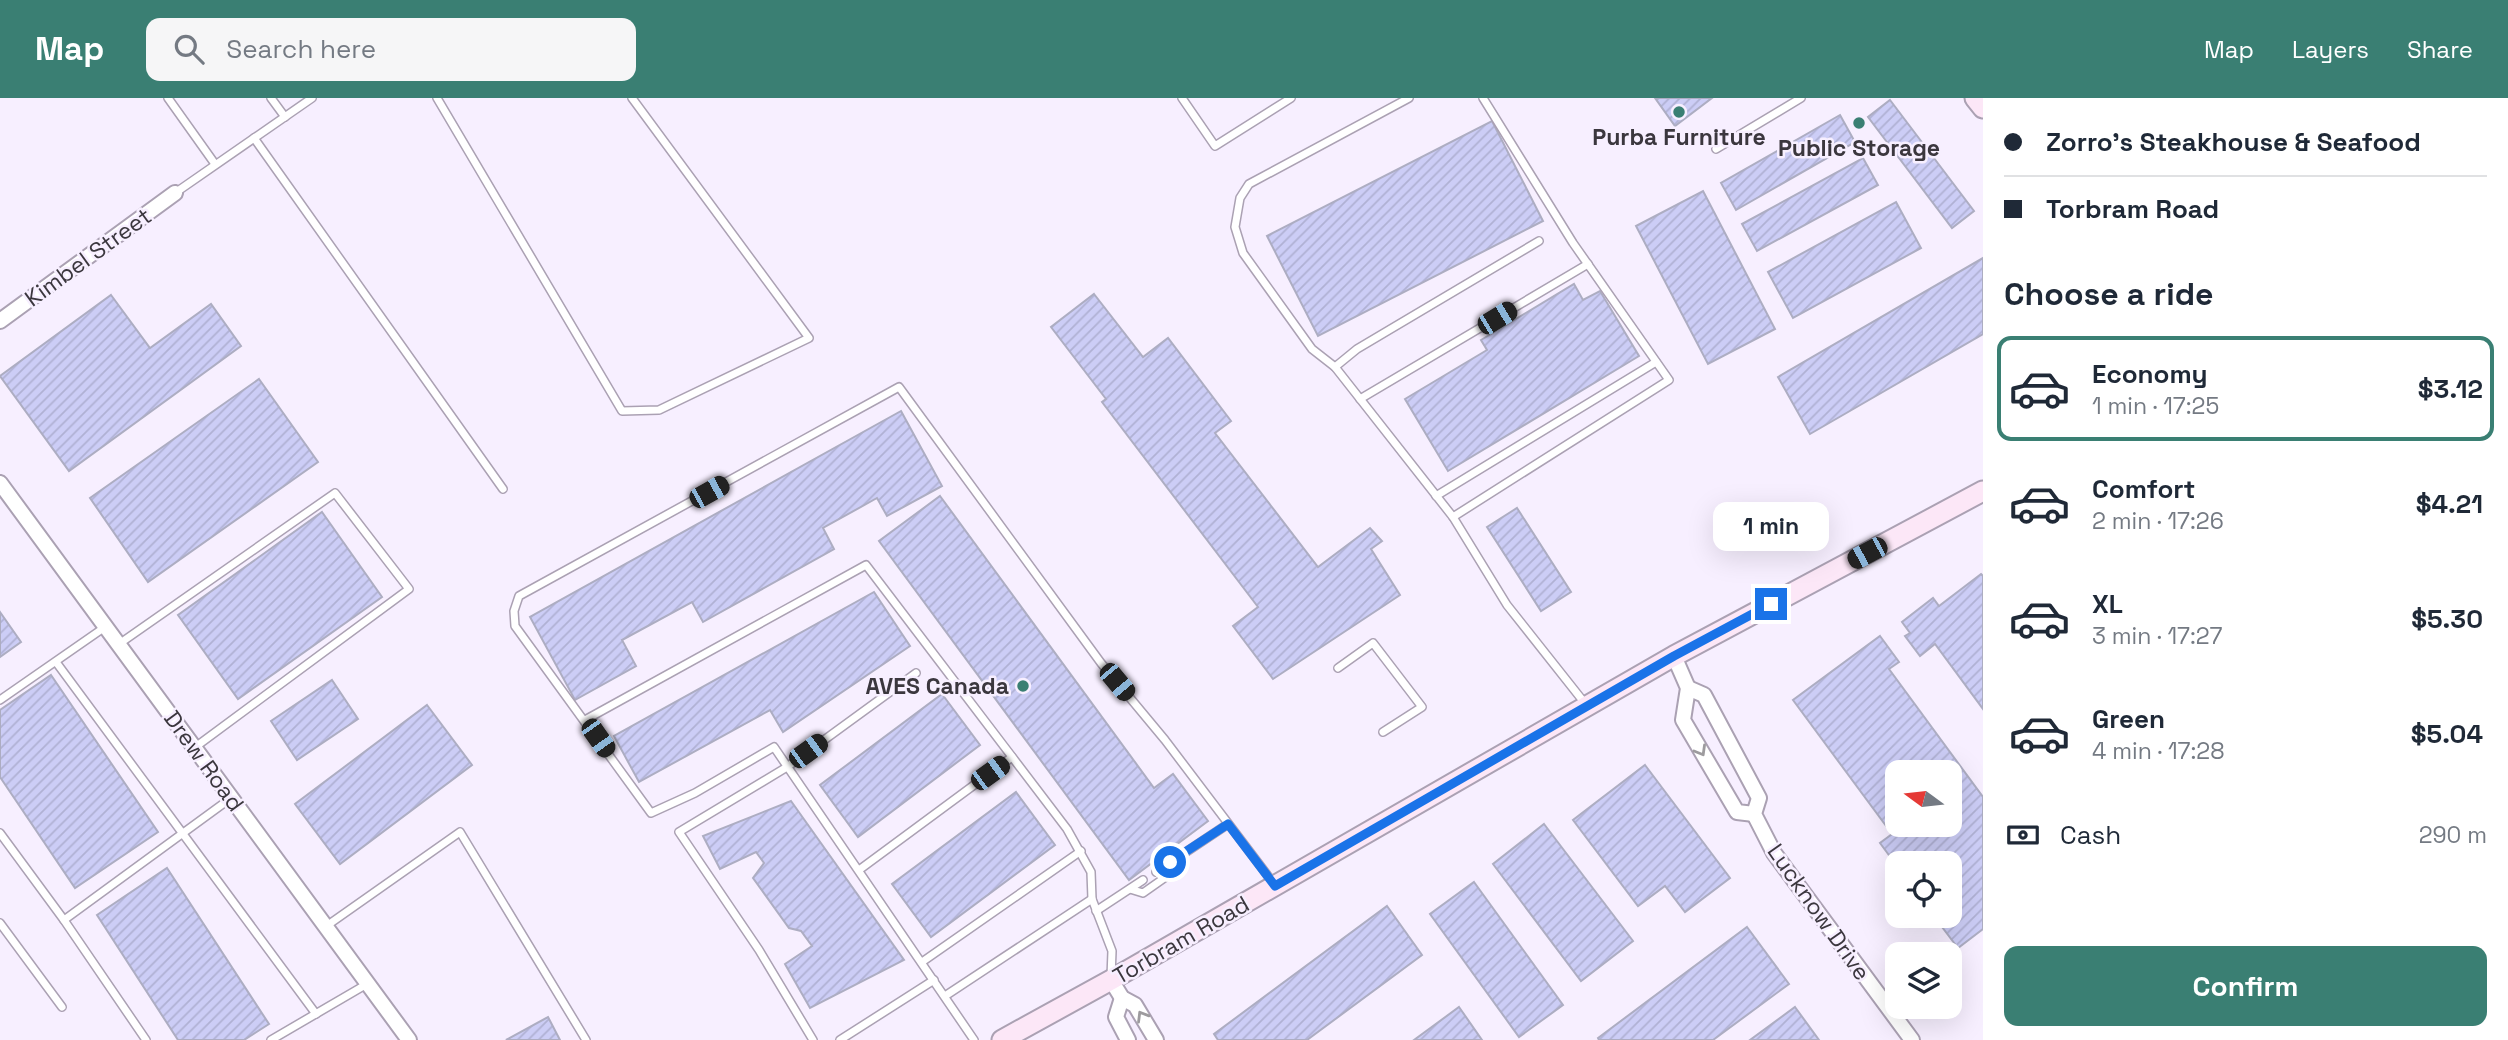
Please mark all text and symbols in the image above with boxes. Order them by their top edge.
search box [146,18,636,81]
text: Map [35,28,104,70]
icon: search [170,30,208,68]
text: Search here [226,32,376,66]
text: Map [2204,34,2254,65]
text: Layers [2292,34,2369,65]
text: Share [2407,34,2473,65]
marker: Purba Furniture [1671,104,1687,120]
marker: Public Storage [1851,115,1867,131]
place label: Purba Furniture [1592,122,1766,152]
text: Zorro's Steakhouse & Seafood [2046,125,2421,159]
place label: Public Storage [1778,133,1940,163]
text: Torbram Road [2046,192,2219,226]
street label: Kimbel Street [19,201,157,313]
text: Choose a ride [2004,274,2214,314]
car [1474,298,1521,338]
icon: car [2008,357,2071,420]
text: Economy [2092,357,2208,391]
text: $3.12 [2418,372,2483,406]
text: 1 min · 17:25 [2092,391,2219,421]
icon: car [2008,472,2071,535]
text: Comfort [2092,472,2195,506]
car [686,473,733,511]
text: $4.21 [2416,487,2483,521]
callout: 1 min [1713,503,1829,552]
text: 2 min · 17:26 [2092,506,2224,536]
text: 1 min [1743,511,1799,541]
car [1844,534,1891,572]
icon: car [2008,587,2071,650]
text: XL [2092,587,2123,621]
route end [1755,588,1787,620]
text: $5.30 [2411,602,2483,636]
text: 3 min · 17:27 [2092,621,2223,651]
car [1096,659,1139,705]
place label: AVES Canada [865,671,1009,701]
marker: AVES Canada [1015,678,1031,694]
icon: car [2008,702,2071,765]
text: Green [2092,702,2165,736]
street label: Drew Road [157,705,251,817]
car [578,715,619,761]
text: $5.04 [2411,717,2483,751]
car [785,730,832,772]
text: 4 min · 17:28 [2092,736,2225,766]
one-way arrow [1693,743,1706,756]
car [967,752,1014,794]
north arrow [1885,760,1962,836]
map controls [1885,760,1962,1019]
icon: cash [2004,816,2042,854]
text: Cash [2060,818,2121,852]
text: 290 m [2419,820,2487,850]
street label: Lucknow Drive [1761,838,1877,986]
route start [1154,846,1186,878]
button: locate [1885,851,1962,928]
street label: Torbram Road [1107,889,1255,991]
button: layers [1885,942,1962,1019]
button: Confirm [2004,946,2487,1026]
one-way arrow [1137,1010,1150,1023]

